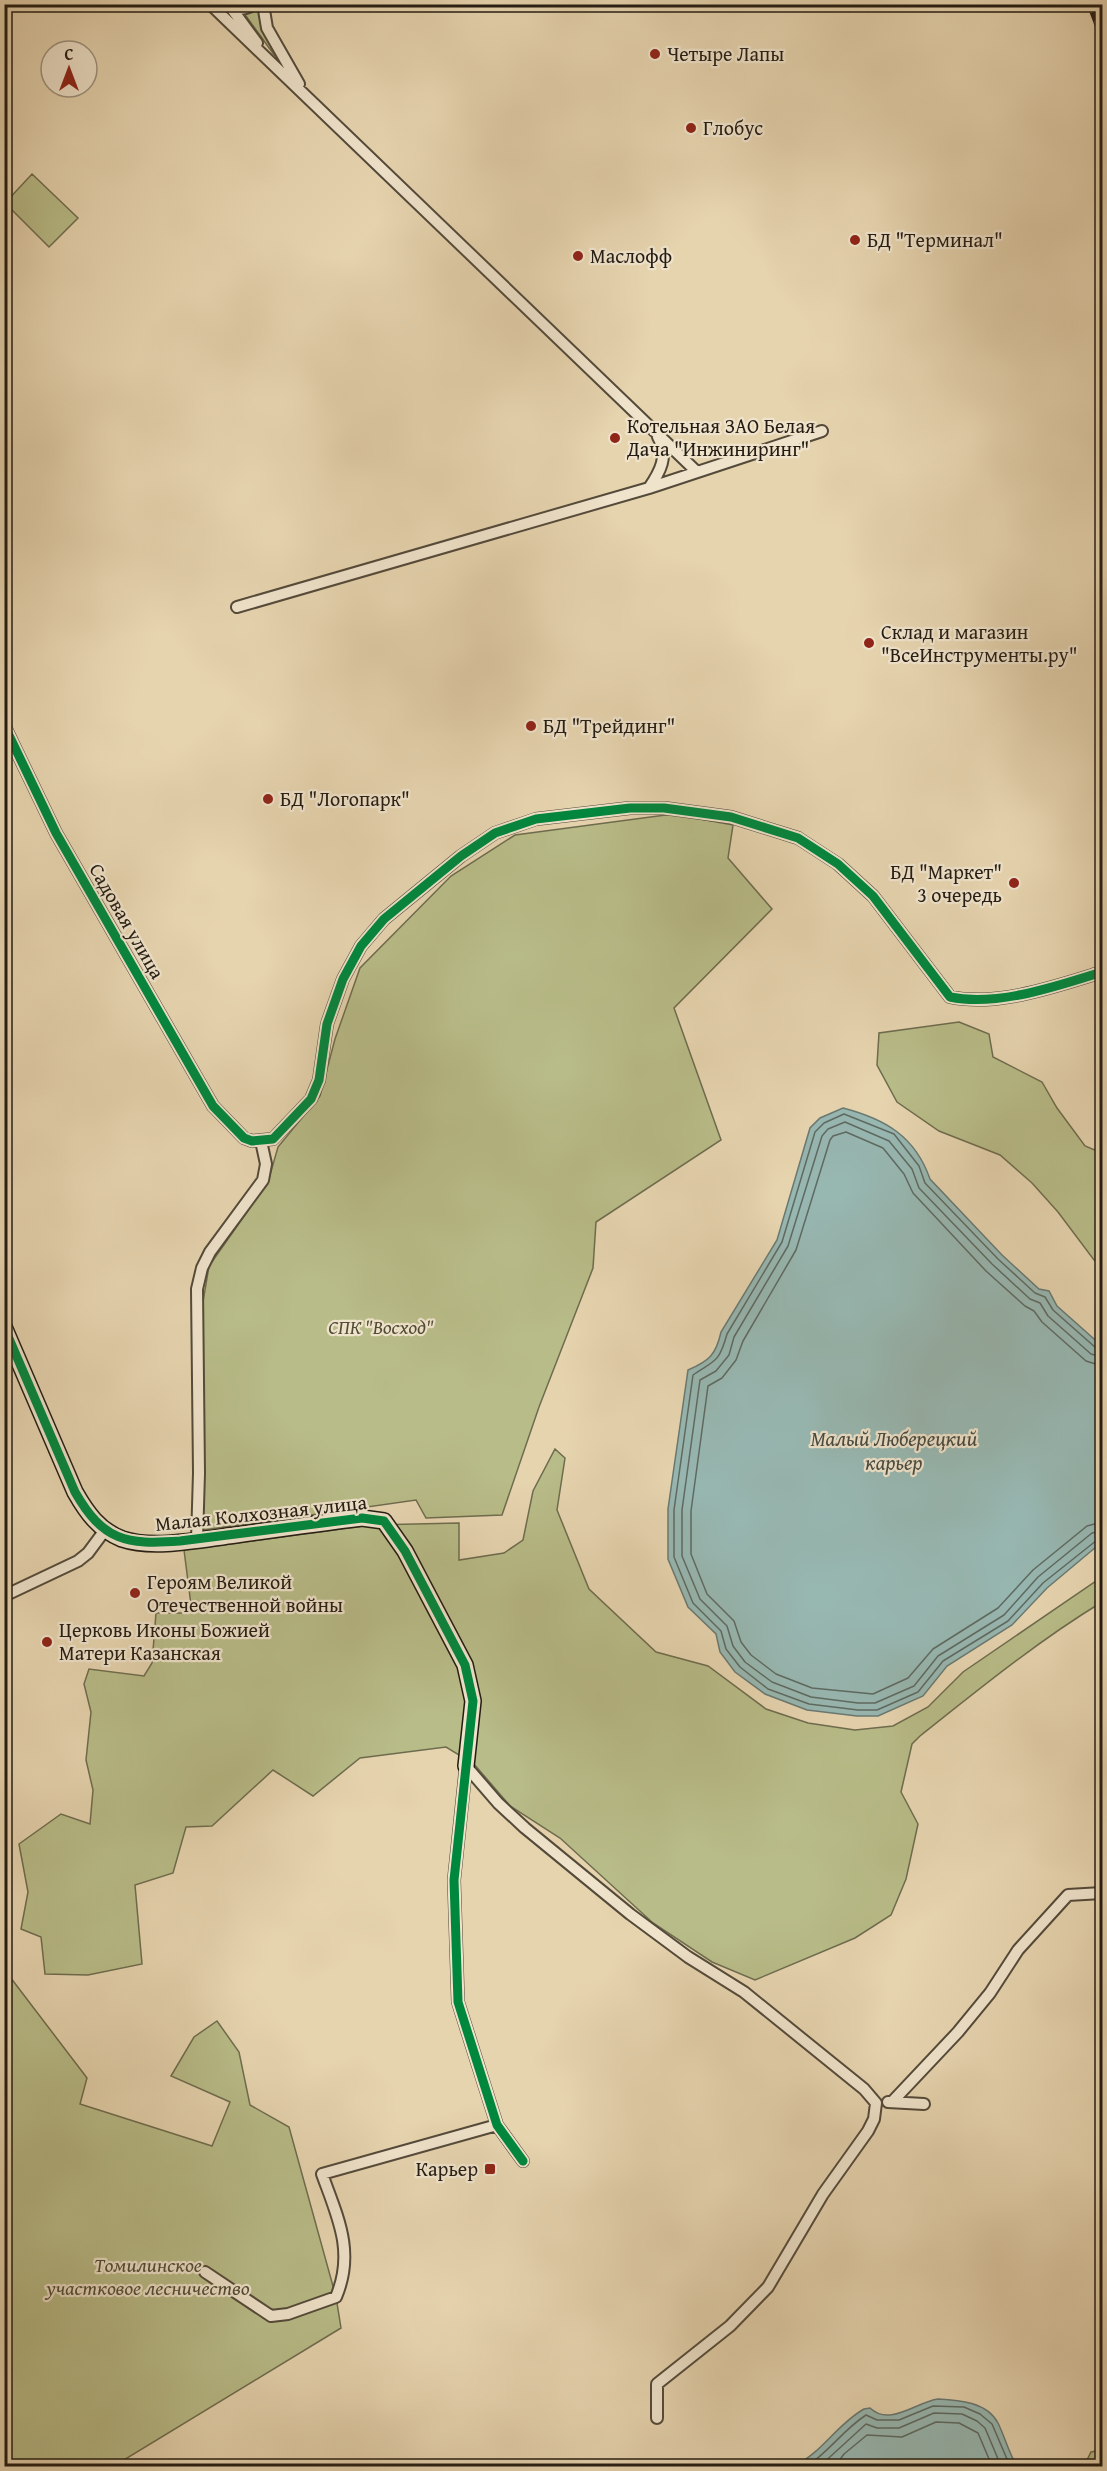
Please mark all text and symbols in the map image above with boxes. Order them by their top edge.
north arrow [39,39,99,99]
place label: Четыре Лапы [667,39,784,68]
text: С [64,42,74,66]
marker: Четыре Лапы [648,47,662,61]
place label: Глобус [703,113,763,142]
marker: Глобус [684,121,698,135]
place label: БД "Терминал" [867,225,1003,254]
marker: БД "Терминал" [848,233,862,247]
place label: Маслофф [590,241,672,270]
marker: Маслофф [571,249,585,263]
place label: Котельная ЗАО Белая Дача "Инжиниринг" [626,411,815,463]
marker: Котельная ЗАО Белая Дача "Инжиниринг" [608,431,622,445]
place label: Склад и магазин "ВсеИнструменты.ру" [881,617,1078,669]
marker: Склад и магазин "ВсеИнструменты.ру" [862,636,876,650]
place label: БД "Трейдинг" [543,711,675,740]
marker: БД "Трейдинг" [524,719,538,733]
place label: БД "Логопарк" [280,784,410,813]
marker: БД "Логопарк" [261,792,275,806]
place label: БД "Маркет" 3 очередь [890,857,1002,909]
street label: Садовая улица [83,858,173,984]
marker: БД "Маркет" 3 очередь [1007,876,1021,890]
park label: СПК "Восход" [328,1312,434,1341]
water label: Малый Люберецкий карьер [811,1423,978,1478]
street label: Малая Колхозная улица [154,1487,369,1538]
place label: Героям Великой Отечественной войны [147,1567,343,1619]
marker: Героям Великой Отечественной войны [128,1586,142,1600]
place label: Церковь Иконы Божией Матери Казанская [59,1615,270,1667]
marker: Церковь Иконы Божией Матери Казанская [40,1635,54,1649]
place label: Карьер [416,2154,478,2183]
marker: Карьер [483,2162,497,2176]
park label: Томилинское участковое лесничество [44,2250,250,2302]

